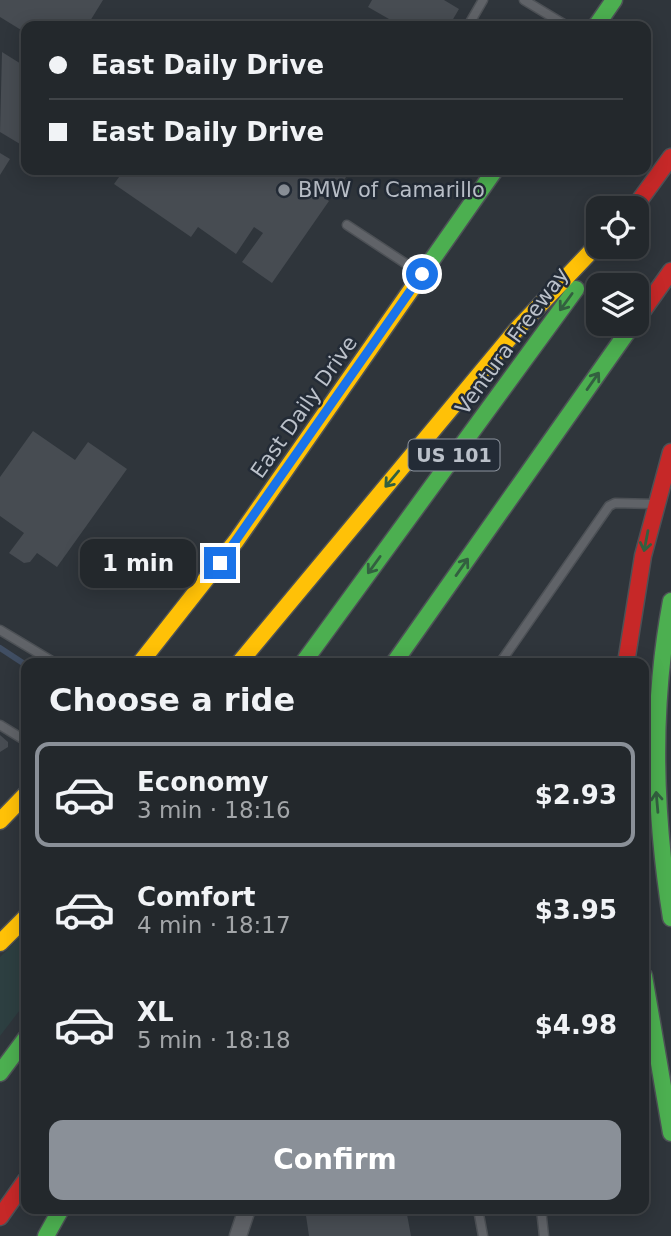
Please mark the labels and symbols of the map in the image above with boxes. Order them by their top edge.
place label: BMW of Camarillo [298,178,485,202]
marker: BMW of Camarillo [276,182,292,198]
route start [406,258,438,290]
street label: Ventura Freeway [451,263,573,419]
one-way arrow [559,292,573,311]
street label: East Daily Drive [246,331,362,483]
one-way arrow [586,372,600,391]
road number: US 101 [408,440,500,470]
one-way arrow [384,470,400,488]
one-way arrow [639,529,652,552]
callout: 1 min [80,538,196,588]
route end [204,547,236,579]
one-way arrow [367,555,381,574]
one-way arrow [455,558,469,577]
one-way arrow [650,791,663,814]

